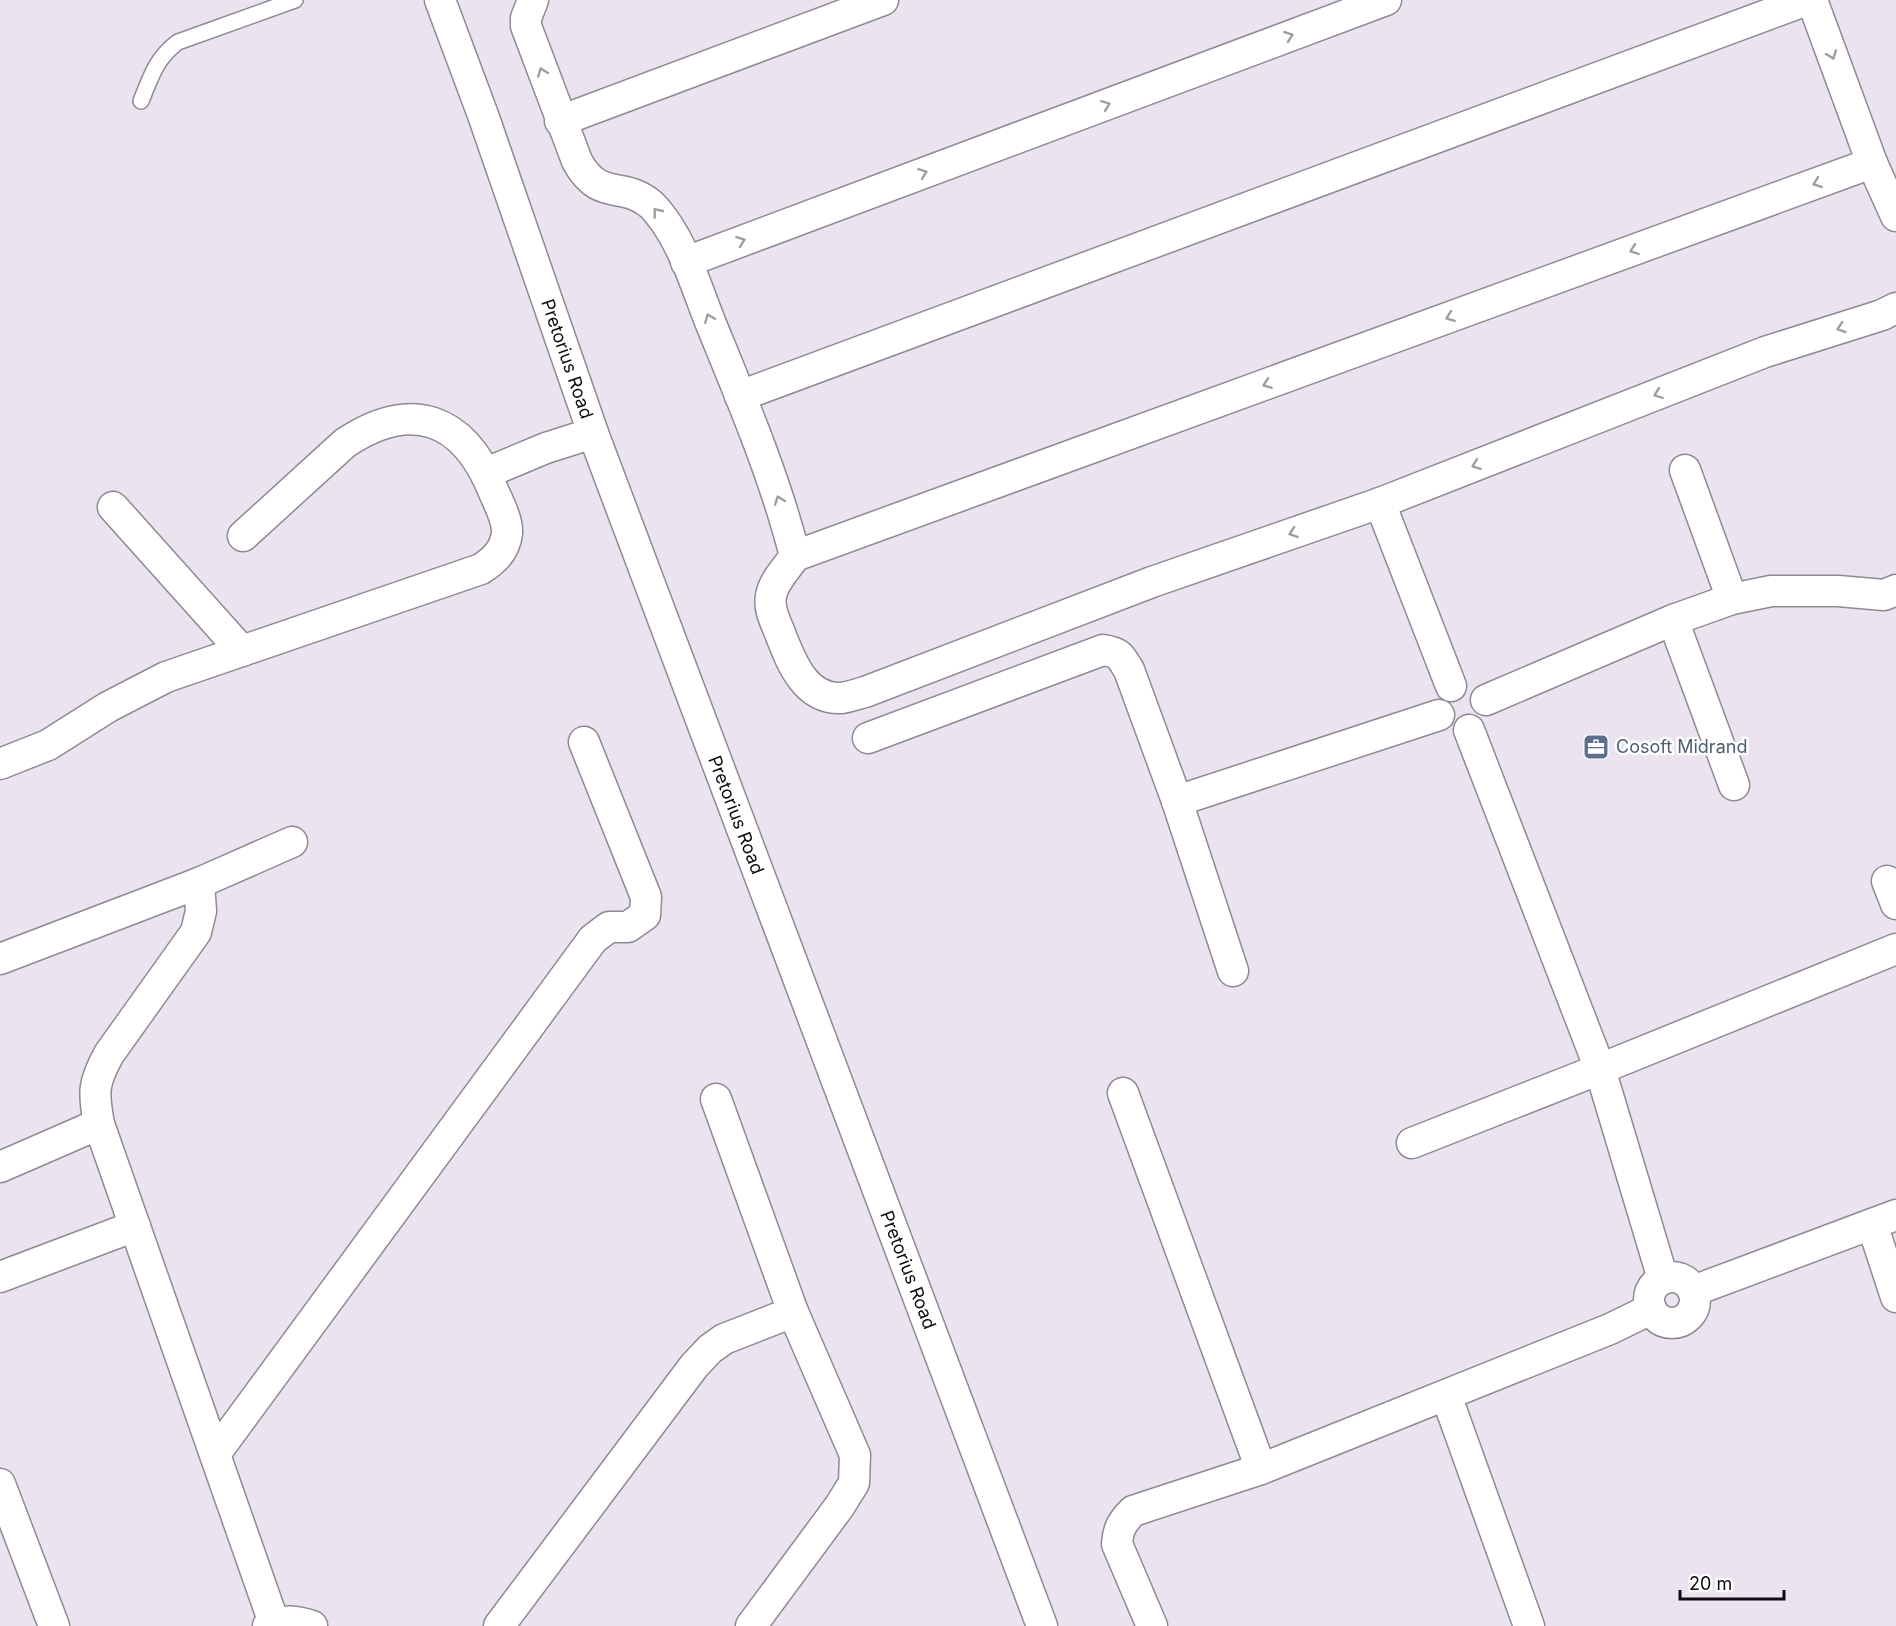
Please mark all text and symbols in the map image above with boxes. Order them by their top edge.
one-way arrow [1283,31,1293,44]
one-way arrow [1824,49,1837,60]
one-way arrow [537,67,550,78]
one-way arrow [1100,99,1111,112]
one-way arrow [917,167,928,180]
one-way arrow [1812,176,1823,189]
one-way arrow [653,207,664,218]
one-way arrow [735,235,745,248]
one-way arrow [1629,243,1639,256]
street label: Pretorius Road [537,296,598,421]
one-way arrow [1446,310,1457,322]
one-way arrow [703,314,716,324]
one-way arrow [1836,321,1847,333]
one-way arrow [1262,377,1273,389]
one-way arrow [1653,387,1664,399]
one-way arrow [1472,458,1482,471]
one-way arrow [773,496,786,506]
one-way arrow [1289,526,1299,538]
office icon: Cosoft Midrand [1581,732,1611,762]
place label: Cosoft Midrand [1616,736,1747,757]
street label: Pretorius Road [704,753,769,877]
street label: Pretorius Road [876,1208,941,1332]
scale bar [1680,1563,1784,1601]
text: 20 m [1689,1573,1732,1594]

